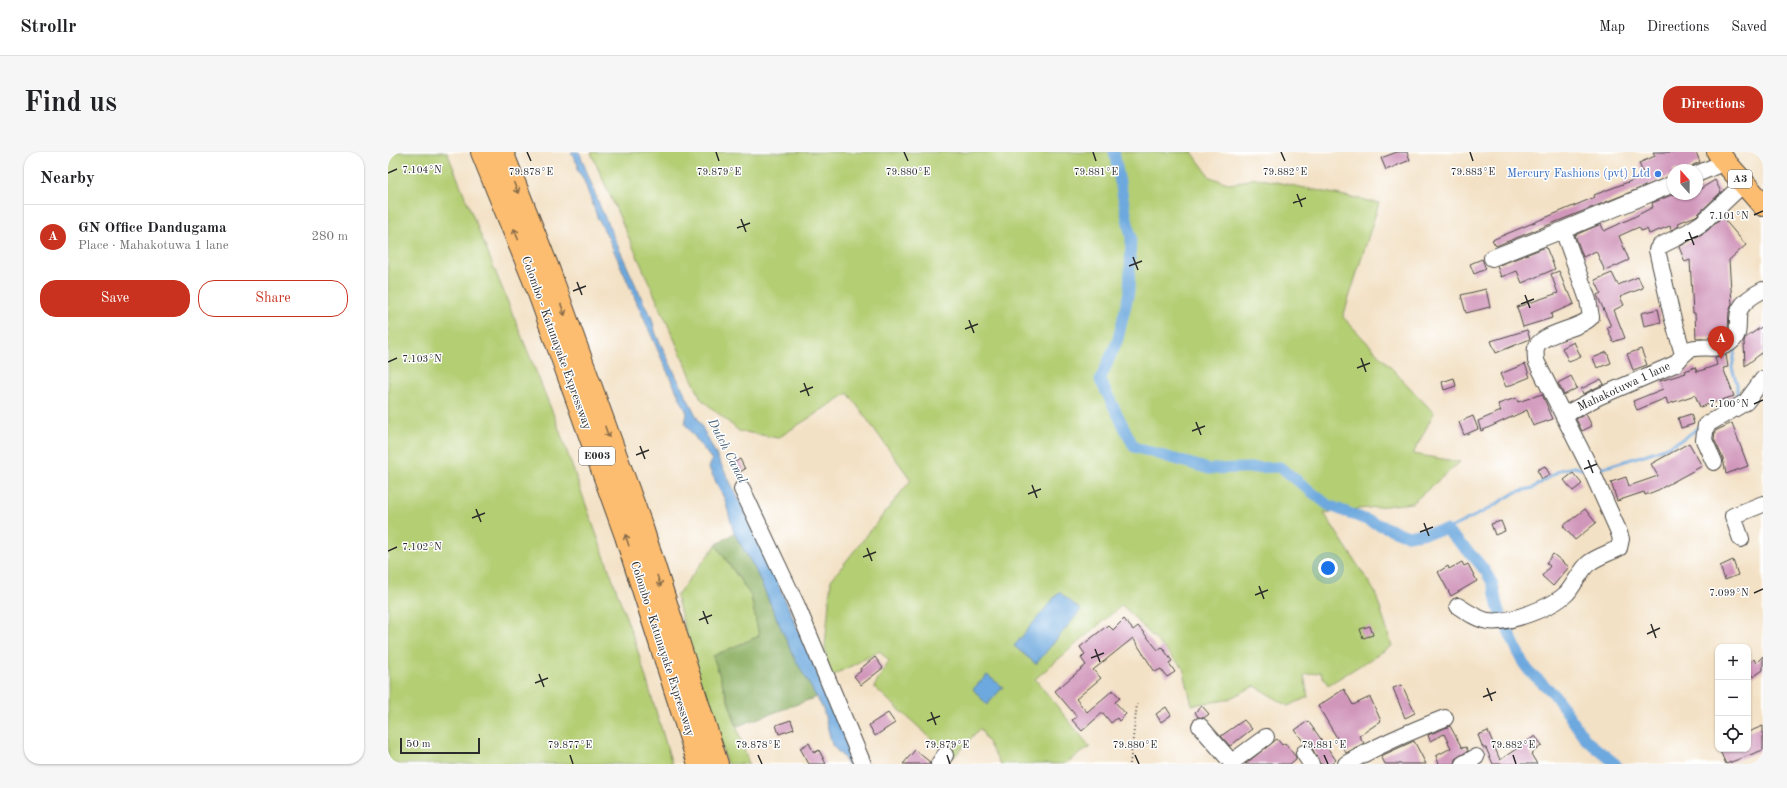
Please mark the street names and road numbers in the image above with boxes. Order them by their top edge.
road number: A3 [1728,170,1752,188]
street label: Colombo - Katunayake Expressway [519,255,593,432]
street label: Mahakotuwa 1 lane [1576,360,1673,414]
road number: E003 [579,447,615,465]
street label: Colombo - Katunayake Expressway [628,560,696,739]

